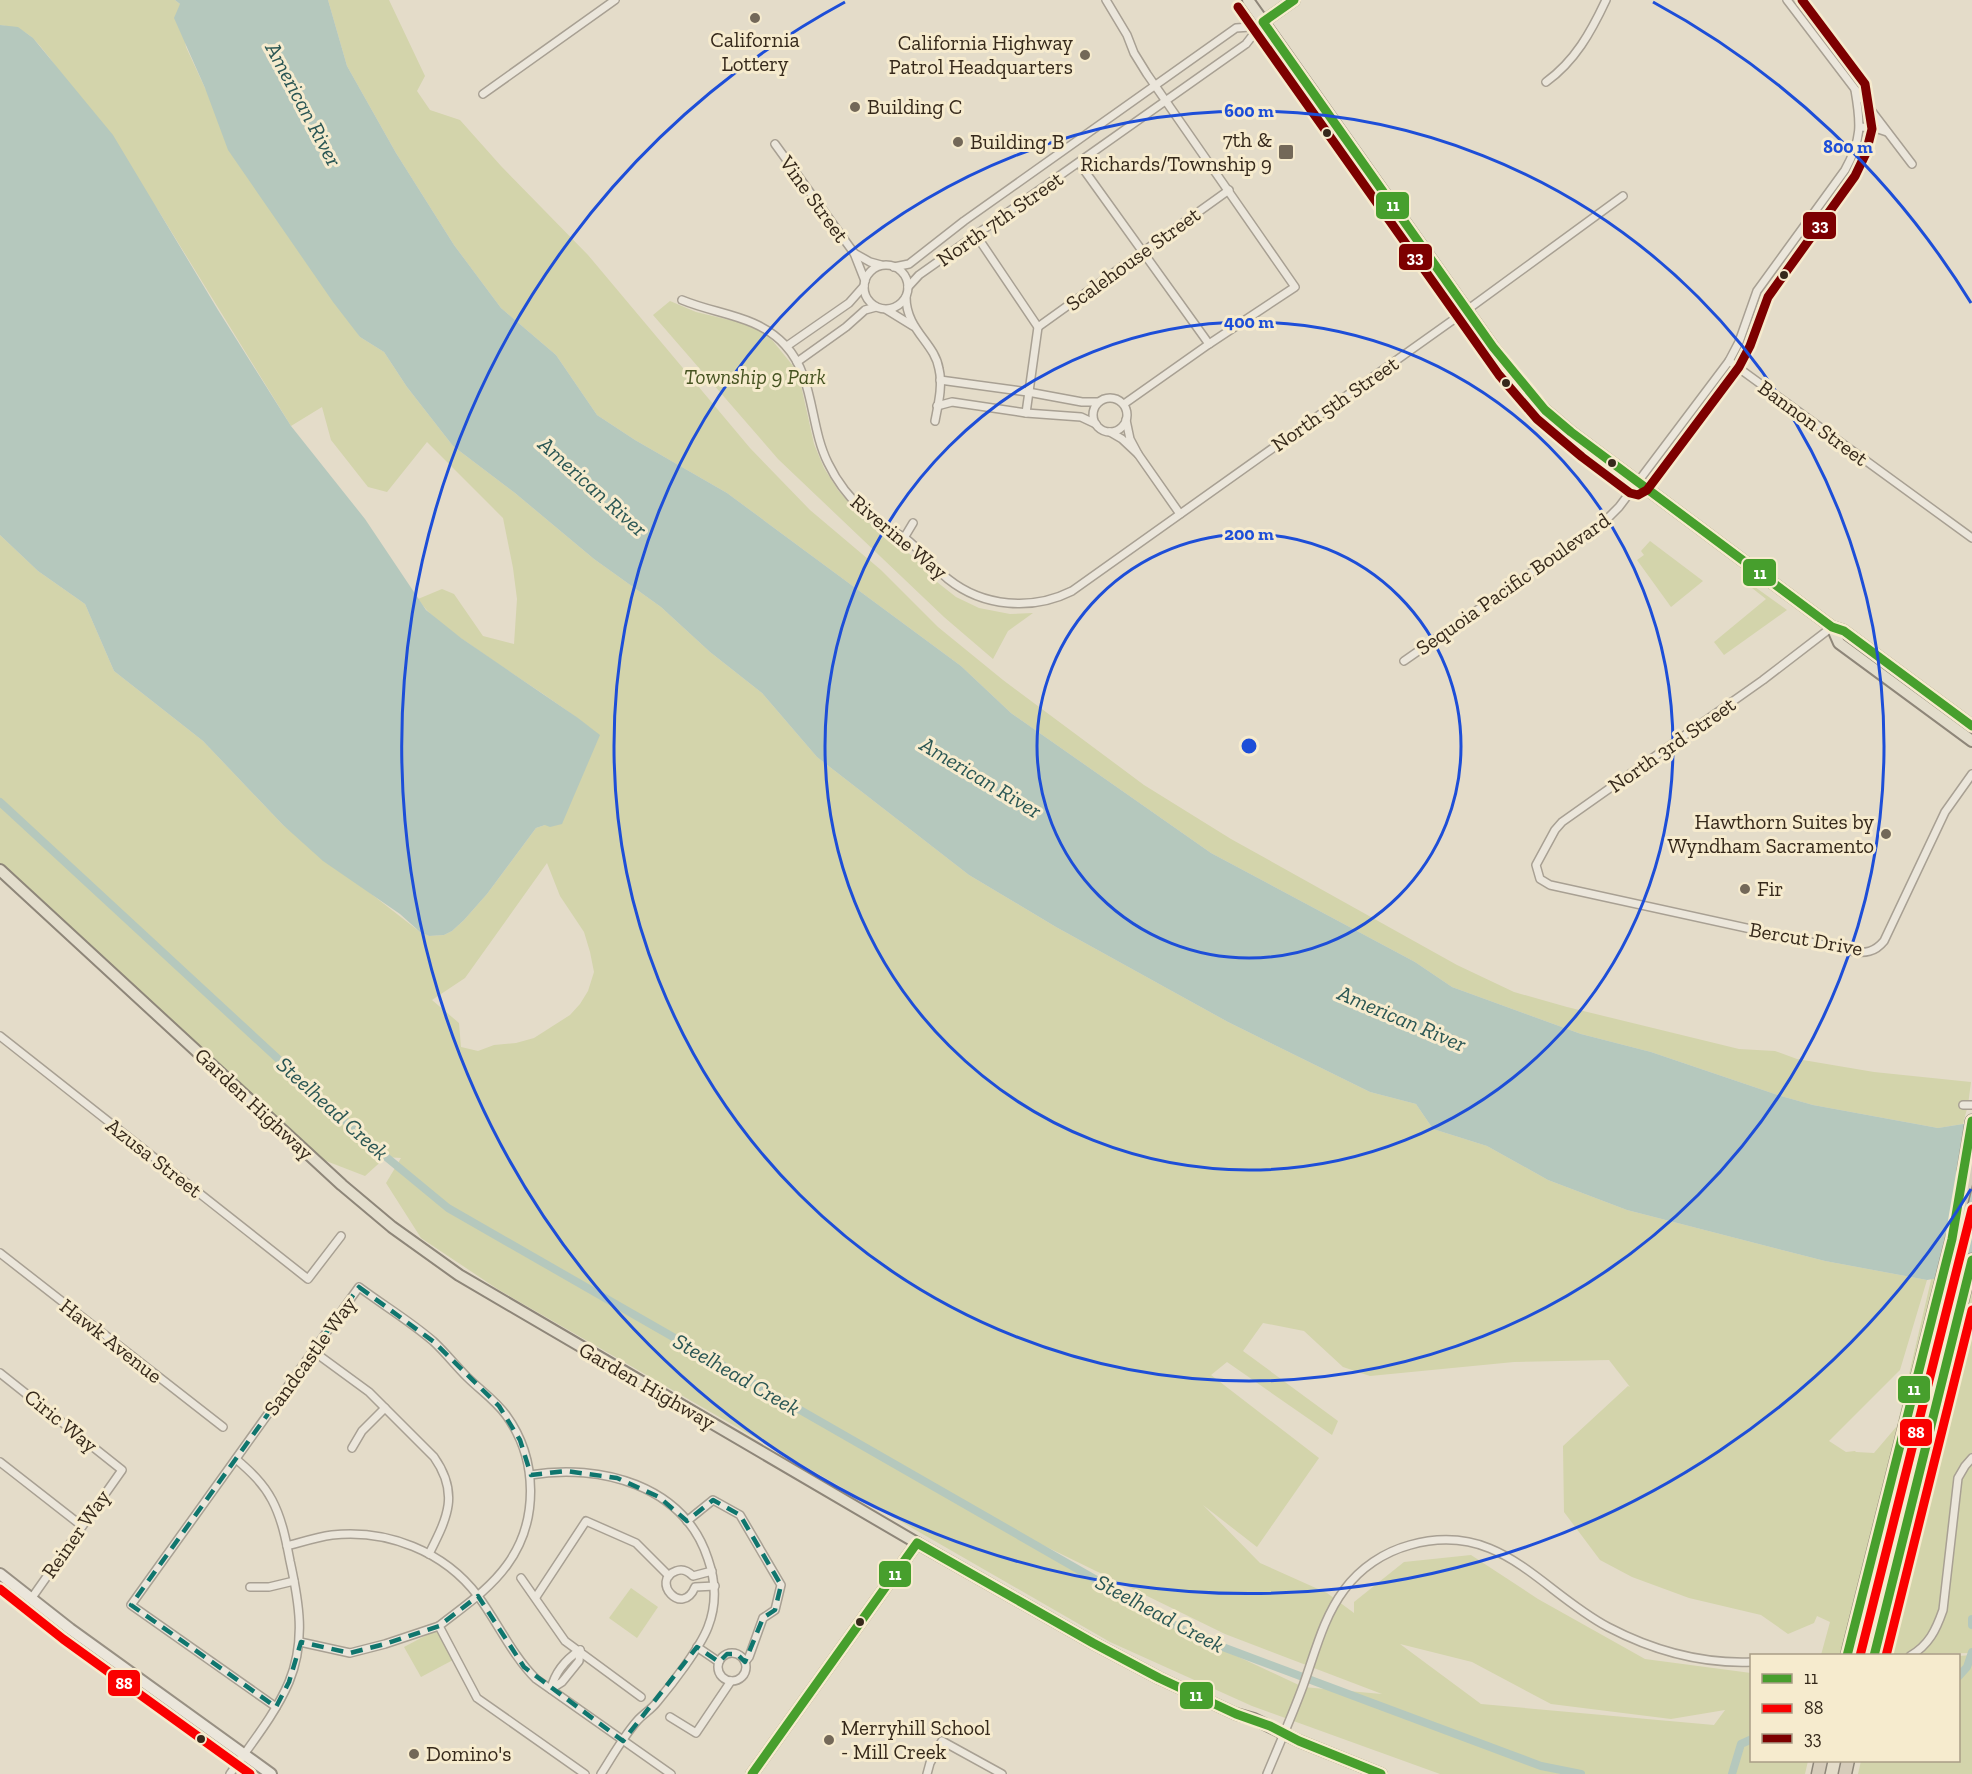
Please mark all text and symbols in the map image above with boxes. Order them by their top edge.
marker: California Lottery [748,11,762,25]
place label: California Lottery [710,27,800,76]
place label: California Highway Patrol Headquarters [889,30,1073,79]
water label: American River [259,37,348,171]
marker: California Highway Patrol Headquarters [1078,48,1092,62]
place label: Building C [867,94,962,119]
marker: Building C [848,100,862,114]
text: 600 m [1224,100,1274,122]
place label: 7th & Richards/Township 9 [1080,127,1272,176]
unlabelled marker [1321,127,1333,139]
place label: Building B [970,129,1064,154]
marker: Building B [951,135,965,149]
text: 800 m [1823,136,1873,158]
marker: 7th & Richards/Township 9 [1277,143,1295,161]
street label: Vine Street [774,150,854,247]
street label: North 7th Street [932,166,1068,271]
line badge: 11 [1375,191,1410,220]
text: 11 [1387,196,1400,215]
street label: Scalehouse Street [1061,201,1205,316]
line badge: 33 [1802,211,1837,240]
text: 33 [1811,216,1829,235]
line badge: 33 [1398,243,1433,271]
text: 33 [1406,248,1424,267]
unlabelled marker [1778,269,1790,281]
text: 400 m [1224,311,1274,333]
street label: North 5th Street [1267,351,1403,457]
park label: Township 9 Park [684,364,826,389]
street label: Bannon Street [1753,374,1873,471]
unlabelled marker [1500,377,1512,389]
water label: American River [532,430,653,542]
unlabelled marker [1606,457,1618,469]
street label: Riverine Way [846,489,953,584]
street label: Sequoia Pacific Boulevard [1411,507,1615,660]
text: 200 m [1224,523,1274,545]
line badge: 11 [1742,558,1777,587]
text: 11 [1754,564,1767,583]
street label: North 3rd Street [1603,691,1740,798]
water label: American River [914,730,1047,824]
centre of rings [1239,736,1259,756]
place label: Hawthorn Suites by Wyndham Sacramento [1667,809,1874,858]
marker: Hawthorn Suites by Wyndham Sacramento [1879,827,1893,841]
place label: Fir [1757,876,1783,901]
marker: Fir [1738,882,1752,896]
street label: Bercut Drive [1747,916,1865,961]
water label: American River [1333,979,1470,1058]
street label: Garden Highway [190,1042,319,1165]
water label: Steelhead Creek [271,1051,395,1166]
street label: Azusa Street [101,1112,207,1203]
street label: Sandcastle Way [258,1291,361,1420]
street label: Hawk Avenue [55,1293,168,1388]
water label: Steelhead Creek [669,1327,805,1422]
street label: Garden Highway [575,1337,720,1435]
line badge: 11 [1897,1375,1931,1404]
text: 11 [1908,1380,1921,1399]
street label: Ciric Way [20,1384,103,1458]
line badge: 88 [1899,1418,1933,1447]
text: 88 [1907,1423,1925,1442]
street label: Reiner Way [36,1485,115,1583]
line badge: 11 [878,1560,912,1588]
text: 11 [889,1565,902,1584]
water label: Steelhead Creek [1091,1568,1229,1659]
unlabelled marker [854,1616,866,1628]
legend [1750,1654,1960,1762]
text: 11 [1804,1667,1818,1689]
line badge: 88 [107,1669,141,1697]
text: 88 [115,1674,133,1693]
line badge: 11 [1179,1681,1214,1710]
text: 11 [1190,1686,1203,1705]
text: 88 [1804,1697,1823,1719]
place label: Merryhill School - Mill Creek [841,1715,991,1764]
text: 33 [1804,1727,1822,1749]
unlabelled marker [195,1733,207,1745]
marker: Merryhill School - Mill Creek [822,1733,836,1747]
place label: Domino's [426,1741,511,1766]
marker: Domino's [407,1747,421,1761]

